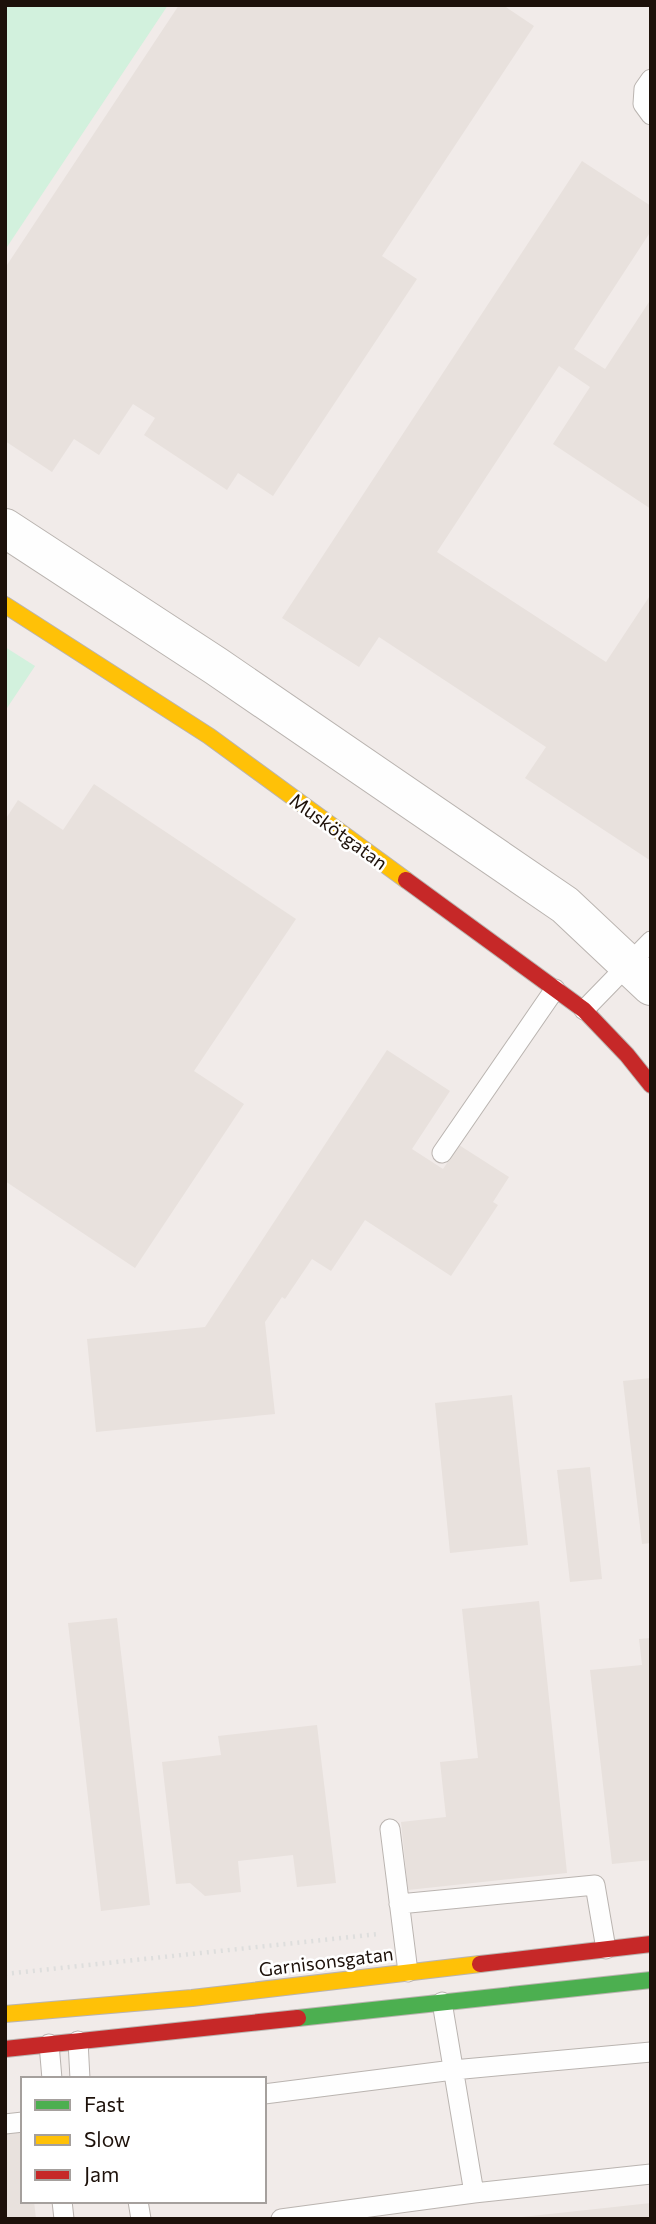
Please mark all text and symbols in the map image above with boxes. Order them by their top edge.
street label: Muskötgatan [286,788,392,874]
street label: Garnisonsgatan [257,1941,395,1981]
legend [21,2077,266,2203]
text: Fast [84,2091,125,2116]
text: Slow [84,2126,131,2151]
text: Jam [84,2161,119,2186]

